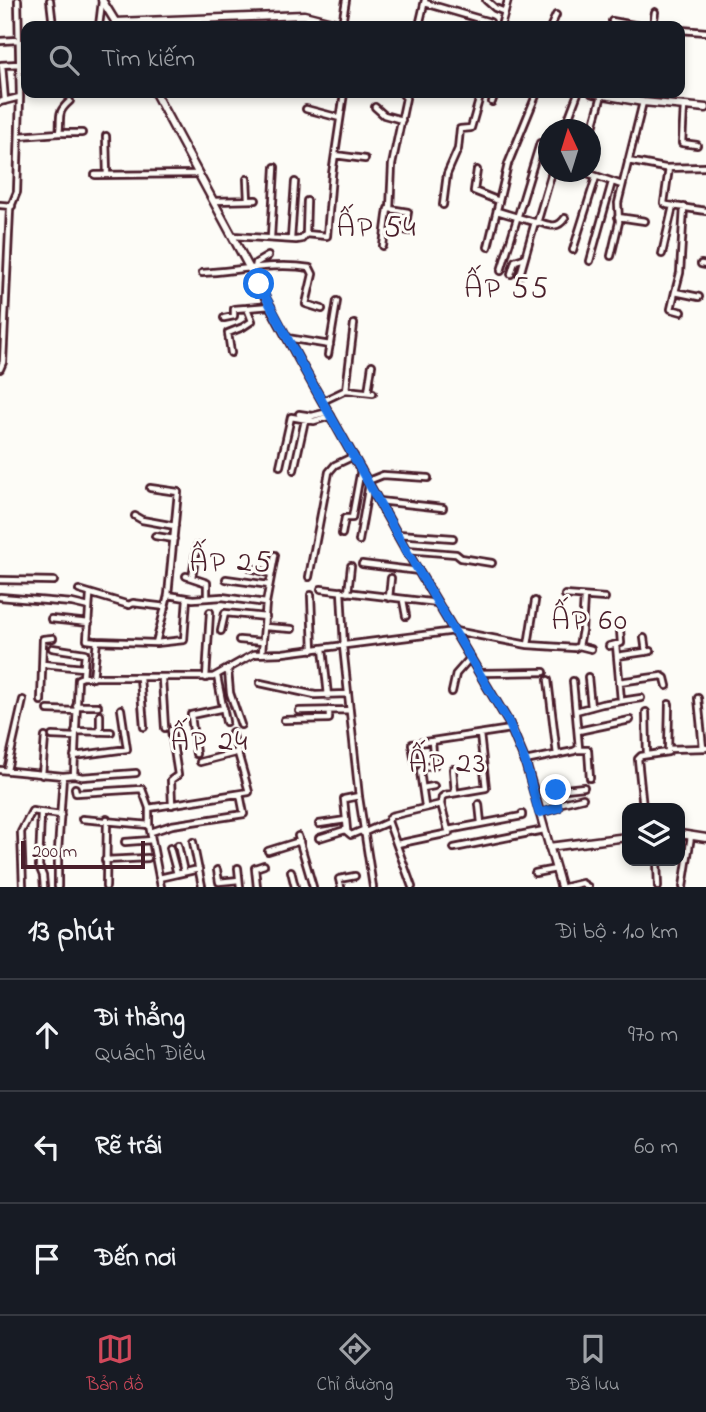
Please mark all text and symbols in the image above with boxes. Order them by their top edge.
search box [21,21,685,98]
icon: search [45,41,83,79]
text: Tìm kiếm [101,41,195,79]
north arrow [538,119,601,182]
district label: ẤP 54 [336,203,418,251]
district label: ẤP 55 [464,264,550,312]
route start [243,268,274,299]
district label: ẤP 25 [189,538,273,586]
district label: ẤP 60 [551,596,629,644]
district label: ẤP 24 [171,717,249,765]
district label: ẤP 23 [409,739,487,787]
route end [540,774,571,805]
map controls [622,803,685,866]
button: layers [622,803,685,866]
scale bar [21,838,145,870]
text: 200 m [32,839,77,866]
text: 13 phút [28,911,114,955]
text: Đi bộ · 1.0 km [556,916,678,949]
text: Đi thẳng [95,1000,185,1038]
icon: ahead [28,1016,66,1054]
text: 970 m [628,1019,678,1052]
text: Quách Điêu [95,1038,206,1071]
icon: left [28,1128,66,1166]
text: Rẽ trái [95,1128,162,1166]
text: 60 m [634,1131,678,1164]
icon: arrive [28,1240,66,1278]
text: Đến nơi [95,1240,176,1278]
tab: Bản đồ [86,1330,144,1399]
tab: Chỉ đường [317,1330,393,1399]
tab: Đã lưu [566,1330,620,1399]

